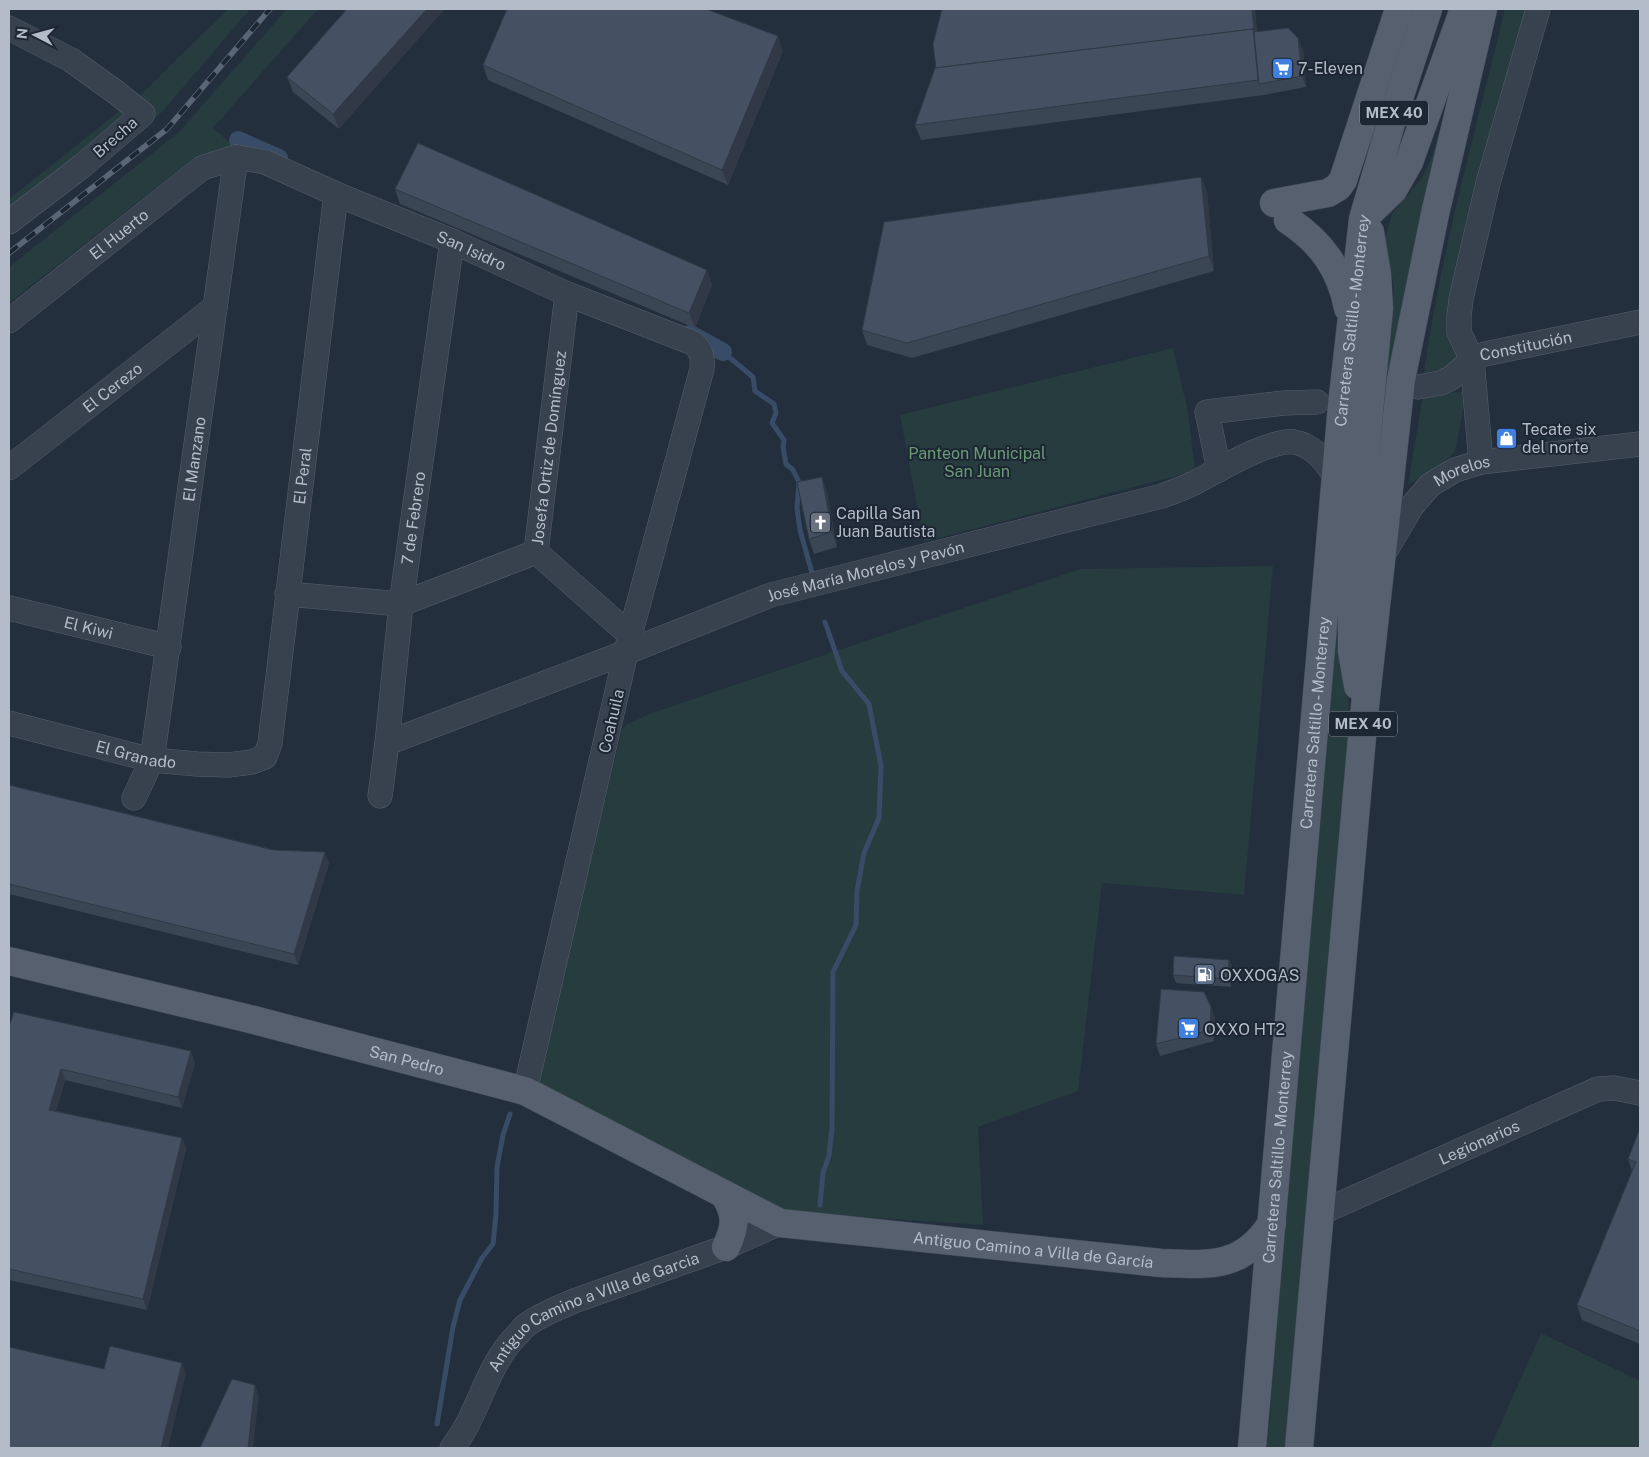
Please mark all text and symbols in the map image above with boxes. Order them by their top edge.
north arrow [10,10,60,60]
text: N [14,27,31,40]
supermarket icon: 7-Eleven [1270,56,1294,80]
place label: 7-Eleven [1298,59,1363,78]
road number: MEX 40 [1360,100,1428,126]
street label: Brecha [89,113,141,162]
street label: El Huerto [86,205,152,264]
street label: Carretera Saltillo - Monterrey [1331,212,1374,427]
street label: San Isidro [434,227,509,275]
street label: Constitución [1478,327,1574,365]
street label: Josefa Ortiz de Domínguez [528,349,570,546]
street label: El Cerezo [79,359,146,417]
street label: El Manzano [179,415,210,503]
place label: Tecate six del norte [1522,420,1597,457]
shop icon: Tecate six del norte [1494,426,1518,450]
park label: Panteon Municipal San Juan [908,444,1046,481]
street label: El Peral [290,446,315,505]
street label: Morelos [1430,452,1491,491]
street label: 7 de Febrero [398,470,430,566]
place label: Capilla San Juan Bautista [836,504,935,541]
church icon: Capilla San Juan Bautista [808,510,832,534]
street label: José María Morelos y Pavón [764,537,966,606]
street label: El Kiwi [62,613,115,643]
street label: Carretera Saltillo - Monterrey [1296,615,1334,830]
street label: Coahuila [595,687,628,755]
road number: MEX 40 [1329,712,1397,736]
street label: El Granado [94,737,177,772]
fuel station icon: OXXOGAS [1192,963,1216,987]
place label: OXXOGAS [1220,966,1299,985]
supermarket icon: OXXO HT2 [1176,1017,1200,1041]
place label: OXXO HT2 [1204,1020,1285,1039]
street label: San Pedro [367,1042,446,1079]
street label: Carretera Saltillo - Monterrey [1259,1050,1296,1264]
street label: Legionarios [1436,1116,1522,1169]
street label: Antiguo Camino a Villa de García [912,1228,1154,1272]
street label: Antiguo Camino a VIlla de Garcia [484,1248,702,1375]

